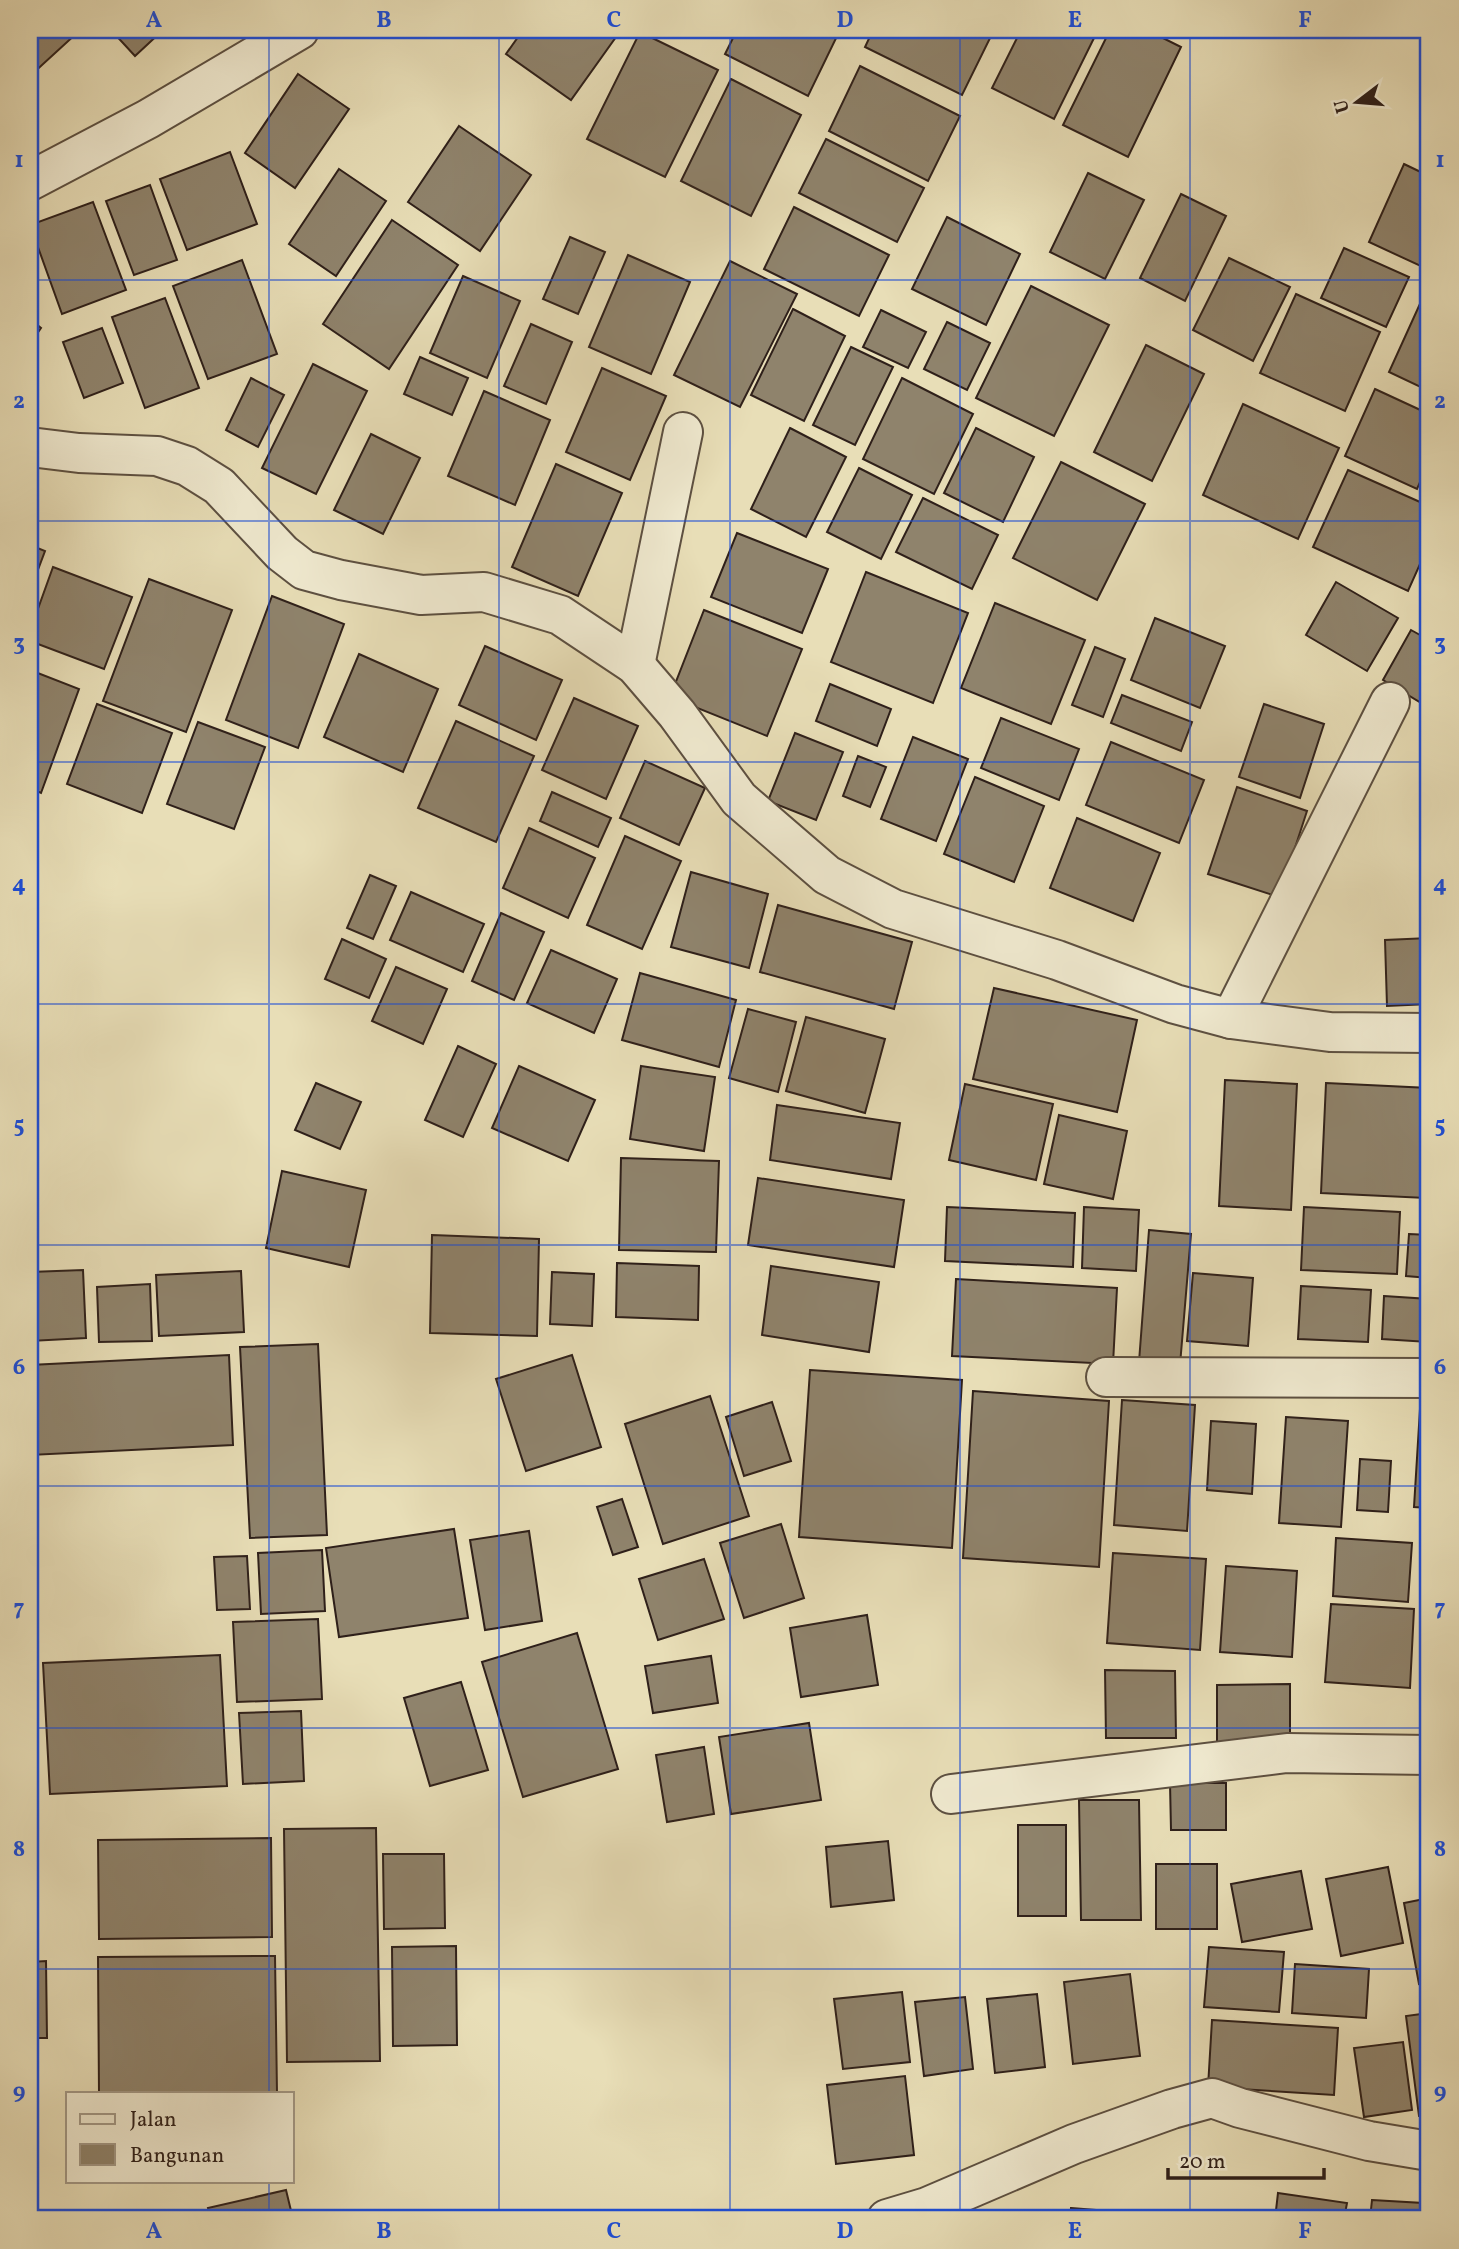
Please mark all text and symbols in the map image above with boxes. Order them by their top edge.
text: A [146,5,162,37]
text: B [376,5,392,37]
text: C [607,5,621,37]
text: D [837,5,854,37]
text: E [1068,5,1082,37]
text: F [1298,5,1312,37]
north arrow [1322,66,1392,136]
text: U [1328,96,1357,116]
text: 1 [14,145,24,177]
text: 1 [1435,145,1445,177]
text: 2 [13,386,25,418]
text: 2 [1434,386,1446,418]
text: 3 [13,628,25,660]
text: 3 [1434,628,1446,660]
text: 4 [12,869,26,901]
text: 4 [1433,869,1447,901]
text: 5 [13,1110,25,1142]
text: 5 [1434,1110,1446,1142]
text: 6 [13,1352,25,1384]
text: 6 [1434,1352,1446,1384]
text: 7 [14,1593,25,1625]
text: 7 [1435,1593,1446,1625]
text: 8 [13,1834,25,1866]
text: 8 [1434,1834,1446,1866]
text: 9 [13,2076,25,2108]
text: 9 [1434,2076,1446,2108]
legend [66,2092,294,2182]
text: Jalan [130,2106,177,2135]
scale bar [1168,2137,1324,2181]
text: Bangunan [130,2142,224,2171]
text: 20 m [1179,2148,1225,2177]
text: A [146,2216,162,2248]
text: B [376,2216,392,2248]
text: C [607,2216,621,2248]
text: D [837,2216,854,2248]
text: E [1068,2216,1082,2248]
text: F [1298,2216,1312,2248]

